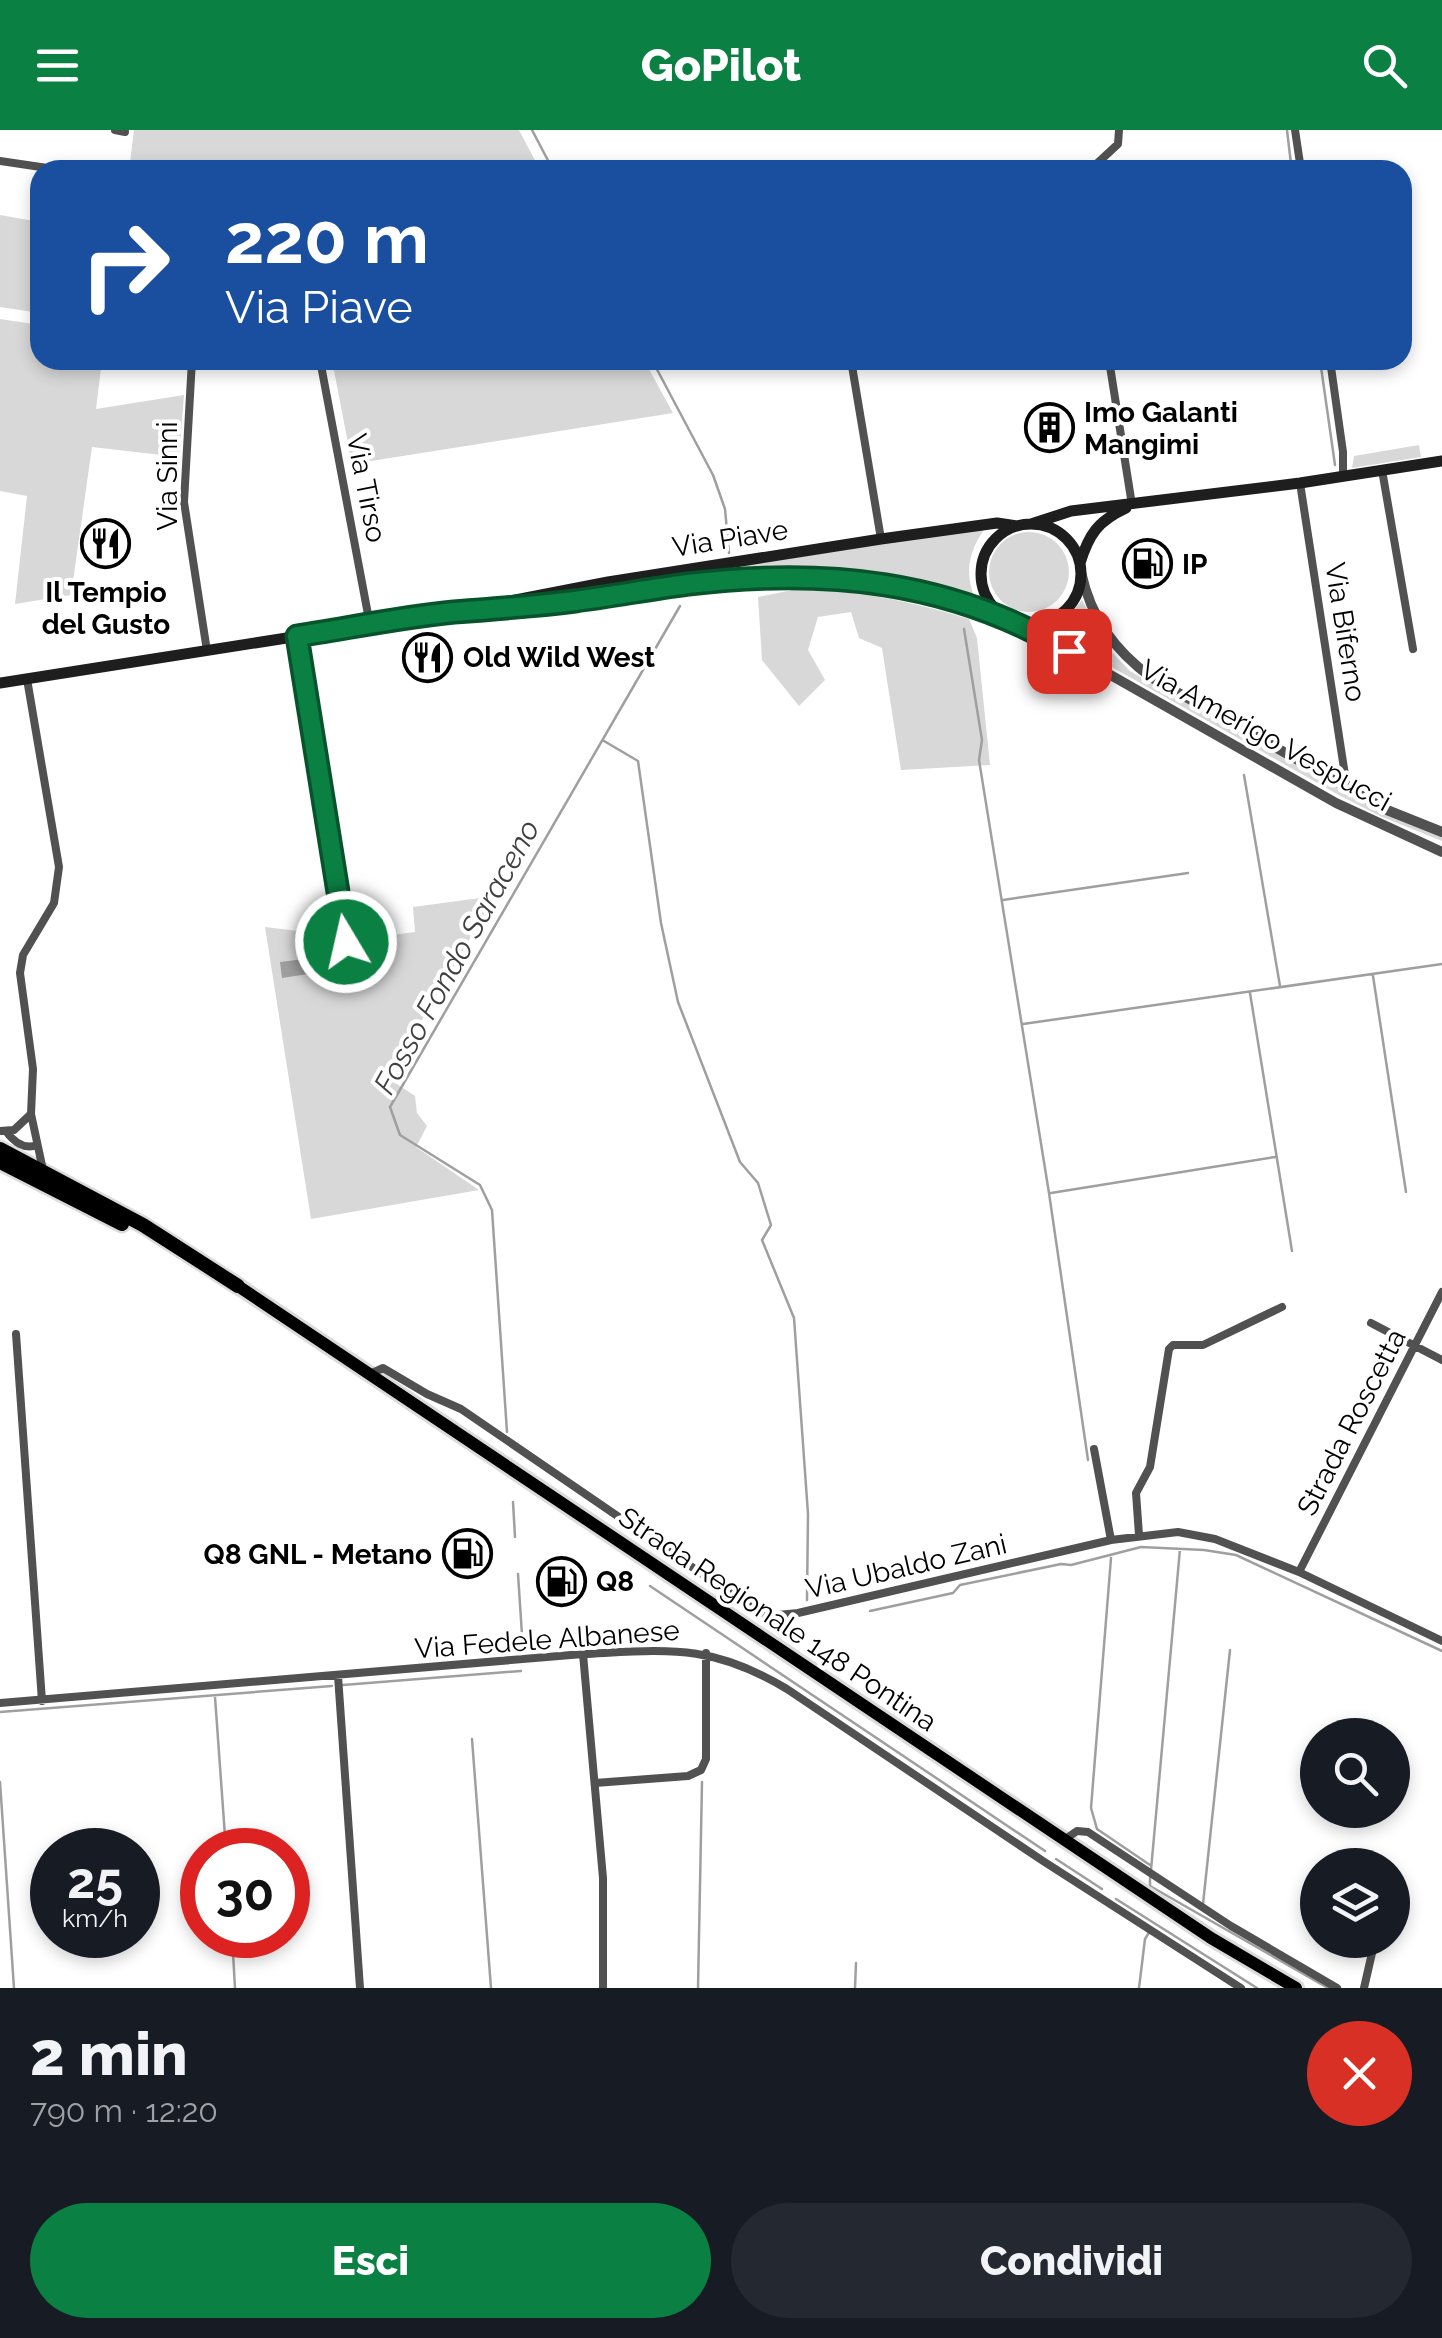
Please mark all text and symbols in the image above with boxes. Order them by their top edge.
icon: menu [30,38,85,93]
icon: search [1357,38,1412,93]
text: GoPilot [641,39,801,92]
text: 220 m [225,197,429,279]
icon: right [60,200,190,330]
text: Via Piave [225,281,413,334]
place label: Imo Galanti Mangimi [1084,396,1238,461]
building icon: Imo Galanti Mangimi [1023,402,1075,454]
street label: Via Sinni [151,421,184,531]
street label: Via Tirso [340,431,393,545]
street label: Via Piave [670,513,790,564]
restaurant icon: Il Tempio del Gusto [80,518,132,570]
fuel station icon: IP [1121,538,1173,590]
place label: IP [1182,548,1207,581]
street label: Via Biferno [1318,560,1373,704]
place label: Il Tempio del Gusto [42,576,170,641]
pin [1027,609,1112,694]
icon: arrive [1042,624,1097,679]
restaurant icon: Old Wild West [402,631,454,683]
place label: Old Wild West [463,641,655,674]
street label: Via Amerigo Vespucci [1135,653,1397,818]
water label: Fosso Fondo Saraceno [367,814,547,1100]
position arrow [294,890,398,994]
street label: Strada Roscetta [1290,1324,1413,1521]
street label: Strada Regionale 148 Pontina [613,1501,943,1738]
street label: Via Ubaldo Zani [802,1527,1010,1606]
fuel station icon: Q8 GNL - Metano [441,1528,493,1580]
place label: Q8 GNL - Metano [204,1538,432,1571]
fuel station icon: Q8 [535,1555,587,1607]
place label: Q8 [596,1565,634,1598]
street label: Via Fedele Albanese [413,1614,681,1665]
map controls [1300,1718,1410,1958]
button: search [1300,1718,1410,1828]
speed limit sign: 30 [180,1828,310,1958]
button: layers [1300,1848,1410,1958]
text: 25 [67,1851,123,1910]
text: km/h [62,1903,128,1933]
text: 2 min [30,2019,188,2089]
button: close [1307,2021,1412,2126]
text: 790 m · 12:20 [30,2092,218,2129]
button: Esci [30,2203,711,2318]
button: Condividi [731,2203,1412,2318]

